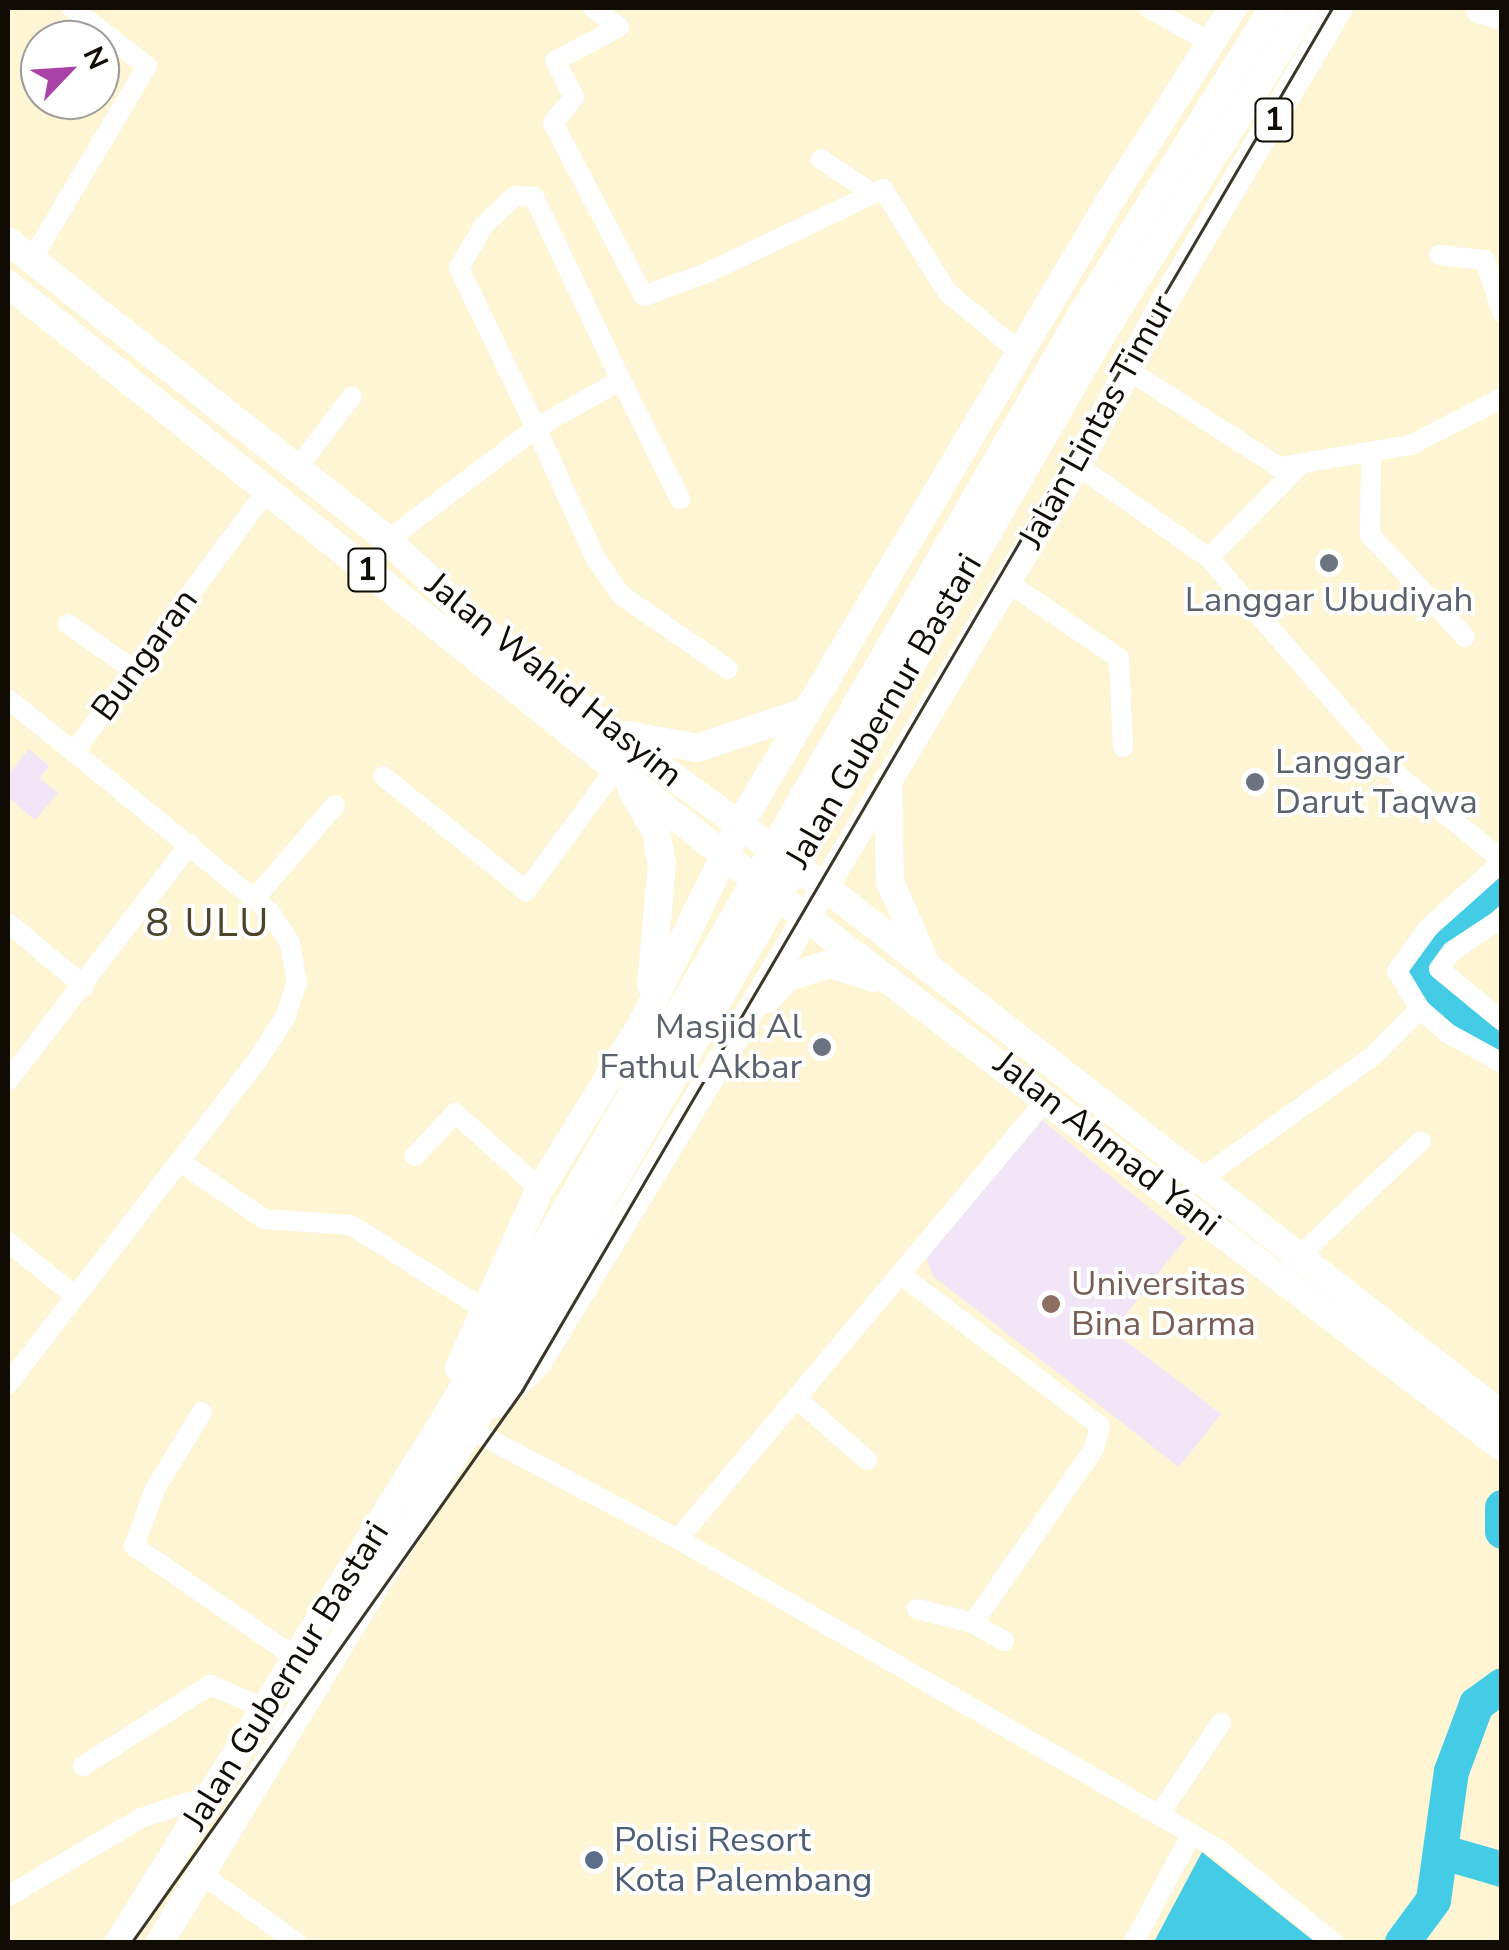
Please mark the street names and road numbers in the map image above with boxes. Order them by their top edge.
road number: 1 [1254,93,1294,147]
street label: Jalan Lintas Timur [1010,288,1184,556]
road number: 1 [347,543,387,597]
street label: Jalan Gubernur Bastari [777,547,991,875]
street label: Jalan Wahid Hasyim [417,564,691,796]
street label: Bungaran [83,581,207,729]
street label: Jalan Ahmad Yani [985,1043,1229,1245]
street label: Jalan Gubernur Bastari [174,1514,398,1838]

